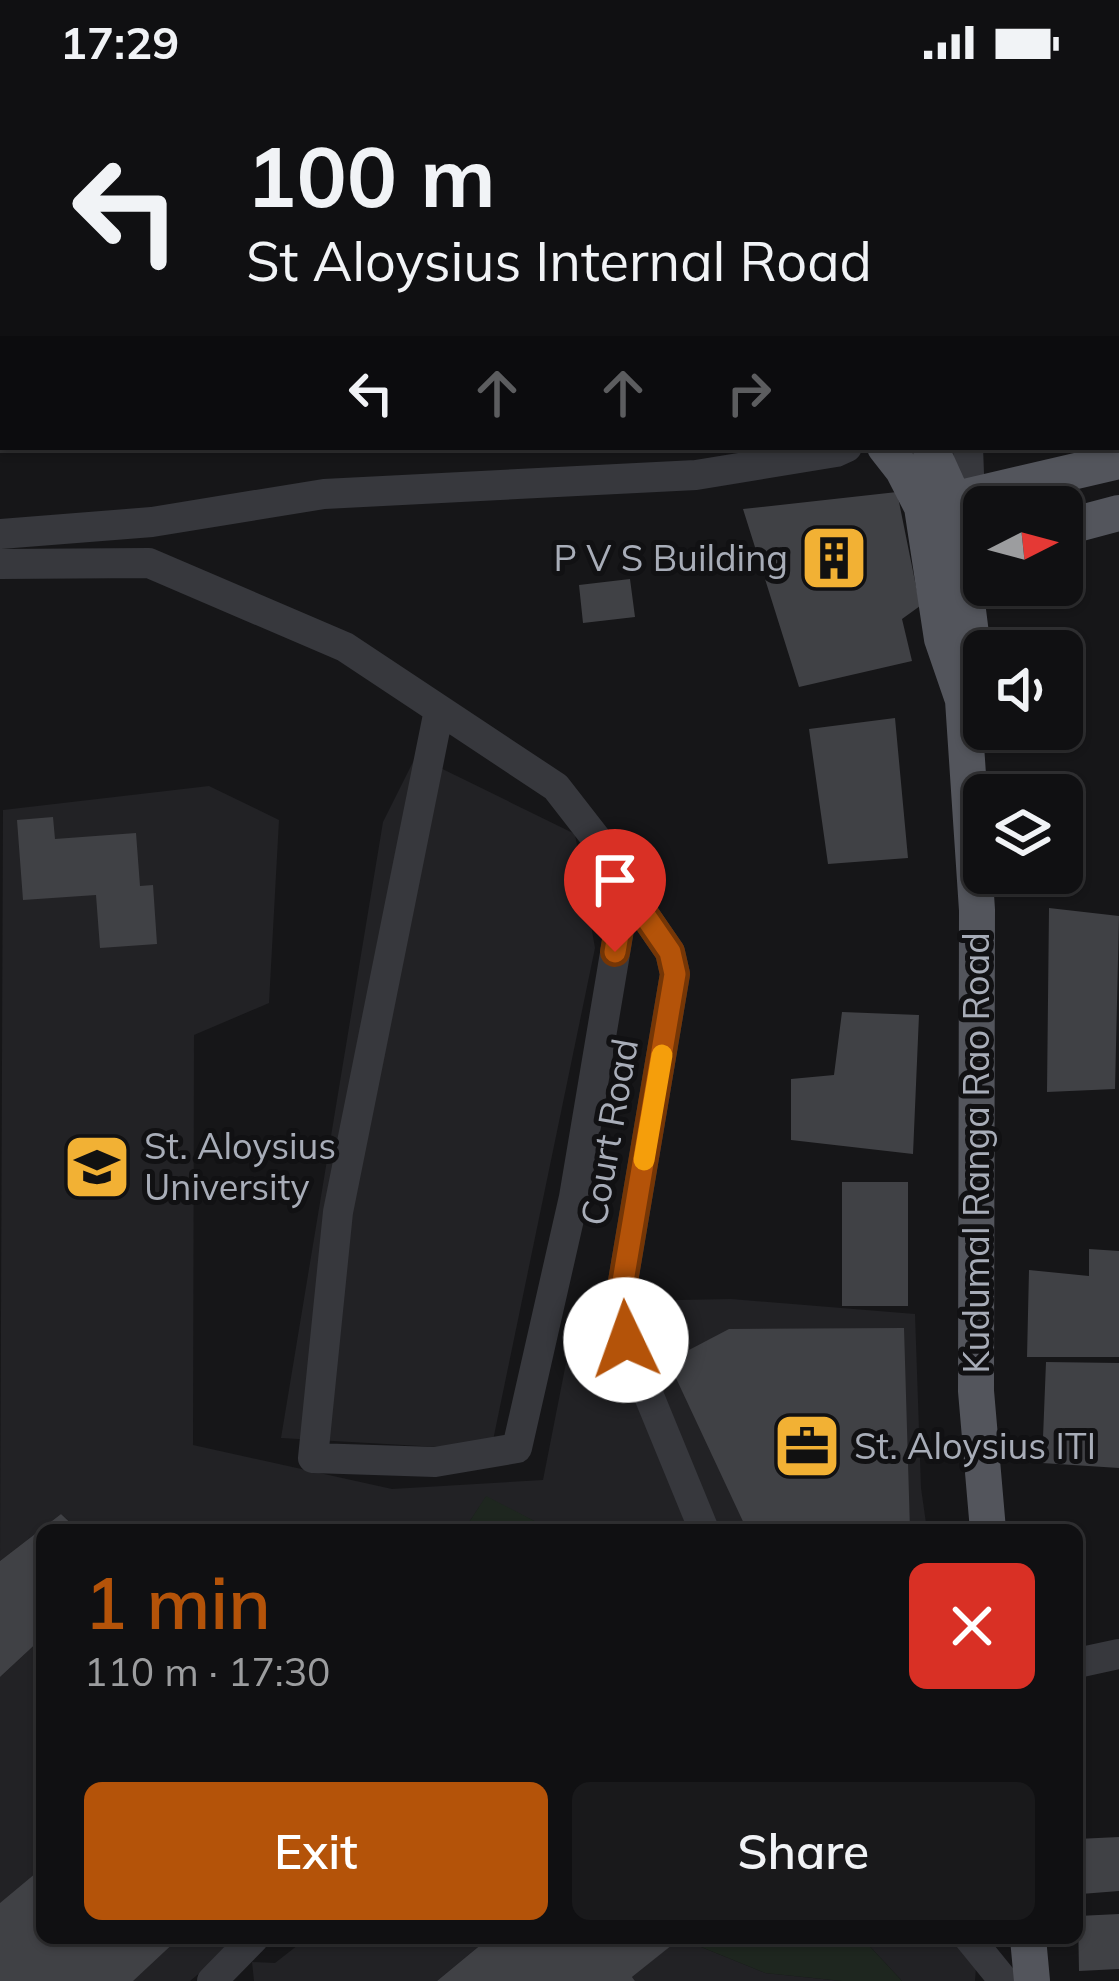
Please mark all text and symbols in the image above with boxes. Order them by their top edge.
text: 17:29 [60,14,179,70]
text: 100 m [246,123,496,228]
icon: left [48,132,204,288]
text: St Aloysius Internal Road [246,227,872,295]
icon: left [338,360,404,426]
icon: ahead [464,360,530,426]
icon: ahead [590,360,656,426]
icon: right [716,360,782,426]
north arrow [963,486,1083,606]
map controls [963,486,1083,894]
building icon: P V S Building [799,523,869,593]
place label: P V S Building [553,535,788,580]
button: sound [963,630,1083,750]
button: layers [963,774,1083,894]
pin [564,829,666,952]
icon: arrive [582,847,648,913]
street label: Kudumal Ranga Rao Road [953,932,998,1374]
street label: Court Road [570,1035,647,1229]
place label: St. Aloysius University [144,1123,336,1209]
school or university icon: St. Aloysius University [62,1132,132,1202]
position arrow [563,1277,689,1403]
office icon: St. Aloysius ITI [772,1411,842,1481]
place label: St. Aloysius ITI [854,1423,1096,1468]
text: 1 min [84,1557,271,1647]
button: close [909,1563,1035,1689]
text: 110 m · 17:30 [84,1647,330,1696]
button: Exit [84,1782,548,1920]
button: Share [572,1782,1035,1920]

